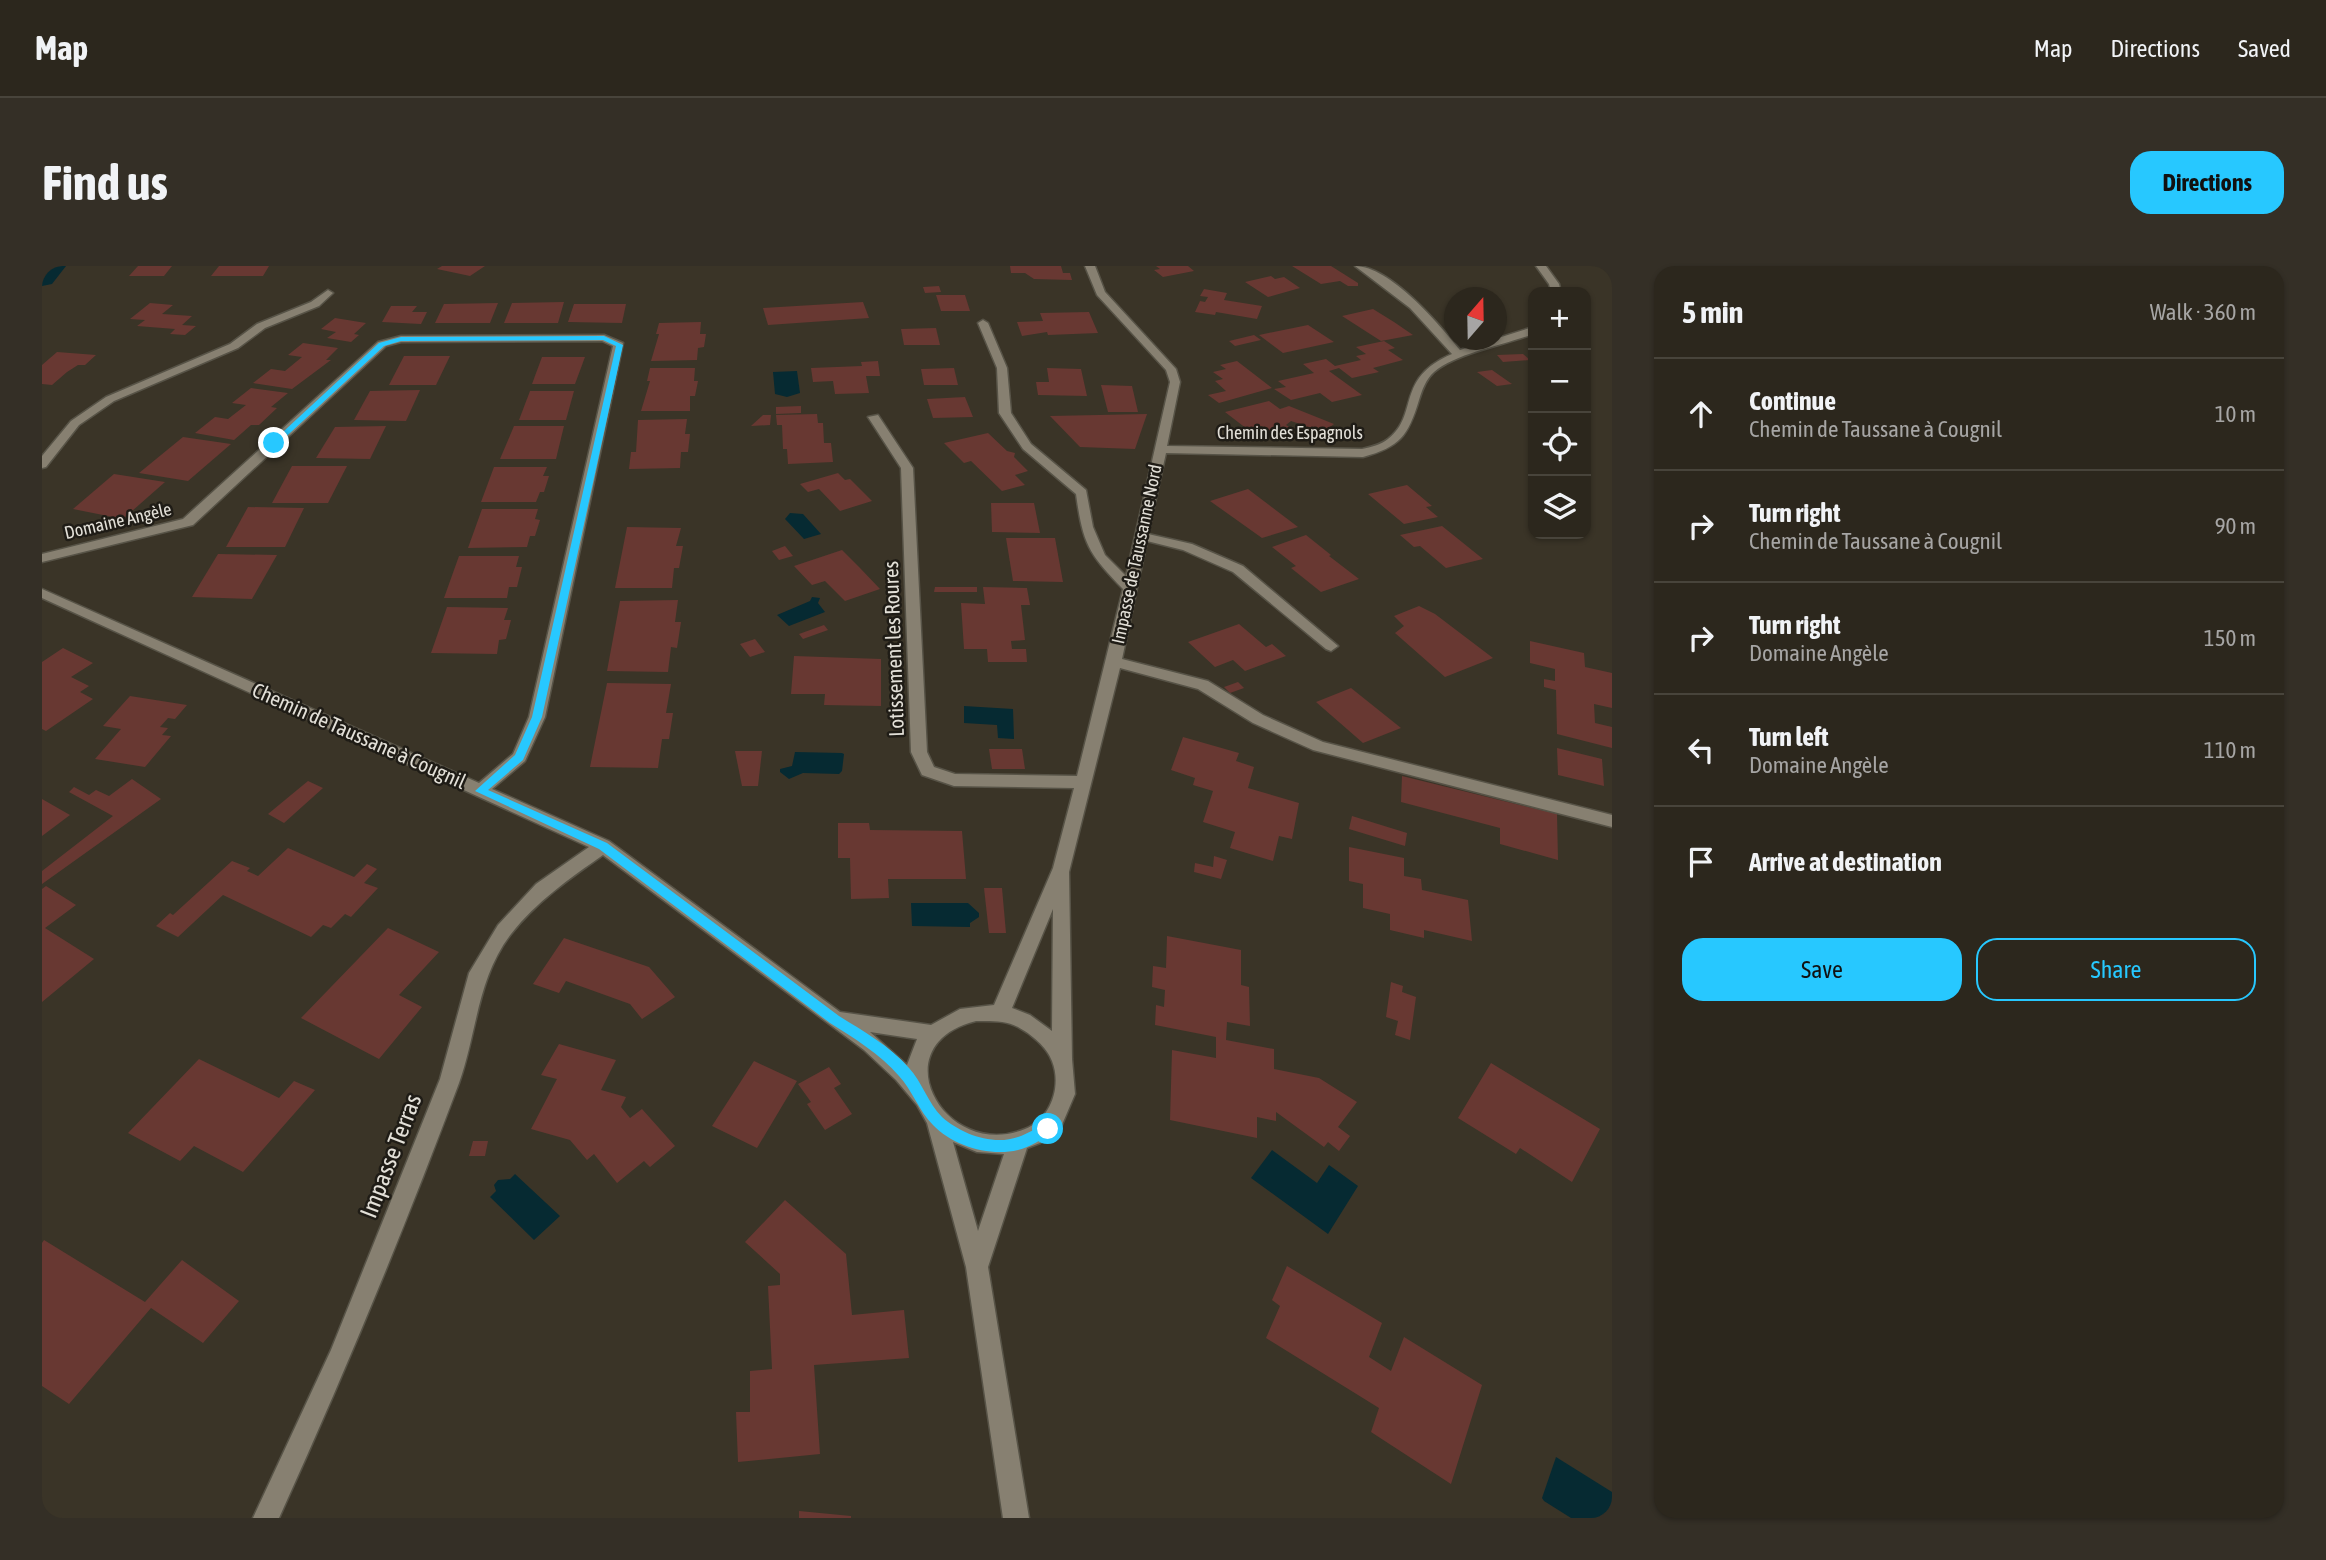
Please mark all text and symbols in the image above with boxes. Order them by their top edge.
text: Map [35,29,88,67]
text: Map [2034,35,2072,62]
text: Directions [2110,35,2200,62]
text: Saved [2238,35,2291,62]
button: Directions [2130,151,2284,214]
text: Find us [42,154,168,210]
north arrow [1444,287,1507,350]
map controls [1528,287,1591,539]
button: + [1528,287,1591,350]
text: 5 min [1682,295,1743,329]
text: Walk · 360 m [2150,299,2256,325]
button: − [1528,350,1591,413]
text: Continue [1749,386,1836,416]
icon: ahead [1682,395,1720,433]
text: 10 m [2215,401,2256,427]
button: locate [1528,413,1591,476]
text: Chemin de Taussane à Cougnil [1749,416,2002,442]
street label: Chemin des Espagnols [1217,422,1363,443]
route end [258,427,289,458]
street label: Impasse de Taussanne Nord [1107,462,1166,645]
button: layers [1528,476,1591,539]
street label: Domaine Angèle [62,498,173,543]
text: Turn right [1749,498,1840,528]
icon: right [1682,507,1720,545]
text: 90 m [2215,513,2256,539]
text: Chemin de Taussane à Cougnil [1749,528,2002,554]
street label: Lotissement les Roures [878,561,908,737]
text: Turn right [1749,610,1840,640]
icon: right [1682,619,1720,657]
text: 150 m [2204,625,2256,651]
text: Domaine Angèle [1749,640,1889,666]
street label: Chemin de Taussane à Cougnil [249,677,470,793]
text: Turn left [1749,722,1829,752]
icon: left [1682,731,1720,769]
text: 110 m [2204,737,2256,763]
text: Domaine Angèle [1749,752,1889,778]
icon: arrive [1682,843,1720,881]
text: Arrive at destination [1749,847,1942,877]
button: Save [1682,938,1962,1001]
button: Share [1976,938,2256,1001]
street label: Impasse Terras [355,1090,426,1222]
route start [1032,1113,1063,1144]

